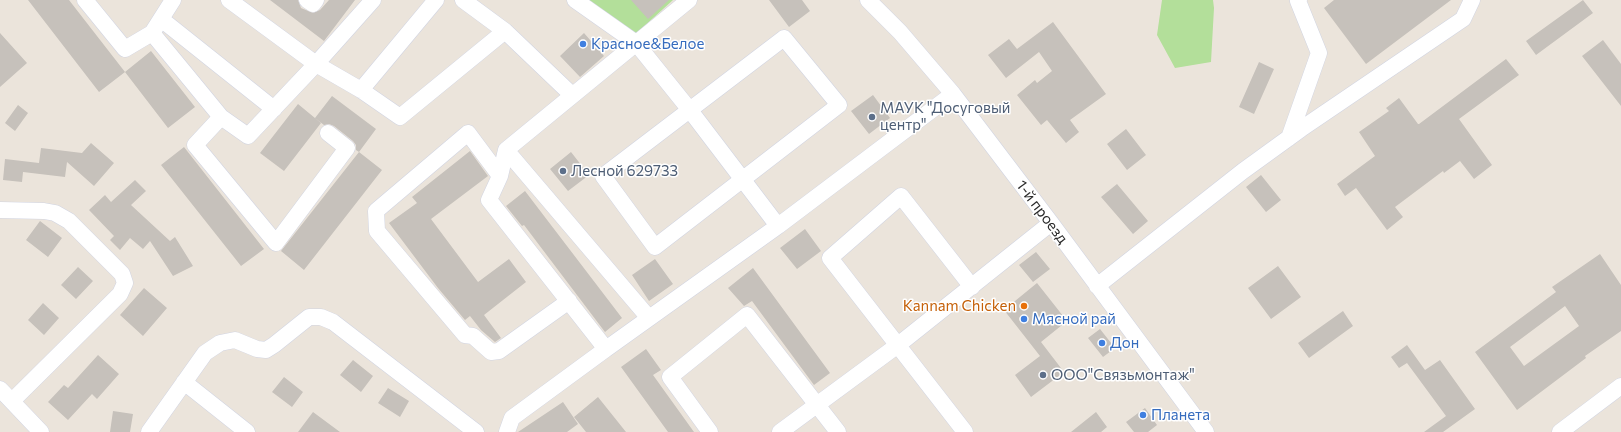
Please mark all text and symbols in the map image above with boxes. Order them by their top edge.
place label: Красное&Белое [591,35,704,53]
marker: Красное&Белое [578,39,588,49]
place label: МАУК "Досуговый центр" [880,99,1010,134]
marker: МАУК "Досуговый центр" [867,112,877,122]
place label: Лесной 629733 [571,162,678,180]
marker: Лесной 629733 [558,166,568,176]
street label: 1-й проезд [1012,177,1072,247]
place label: Kannam Chicken [903,297,1016,315]
marker: Kannam Chicken [1019,301,1029,311]
place label: Мясной рай [1032,310,1116,328]
marker: Мясной рай [1019,314,1029,324]
place label: Дон [1110,334,1139,352]
marker: Дон [1097,338,1107,348]
place label: ООО"Связьмонтаж" [1051,366,1195,384]
marker: ООО"Связьмонтаж" [1038,370,1048,380]
place label: Планета [1151,406,1210,424]
marker: Планета [1138,410,1148,420]

